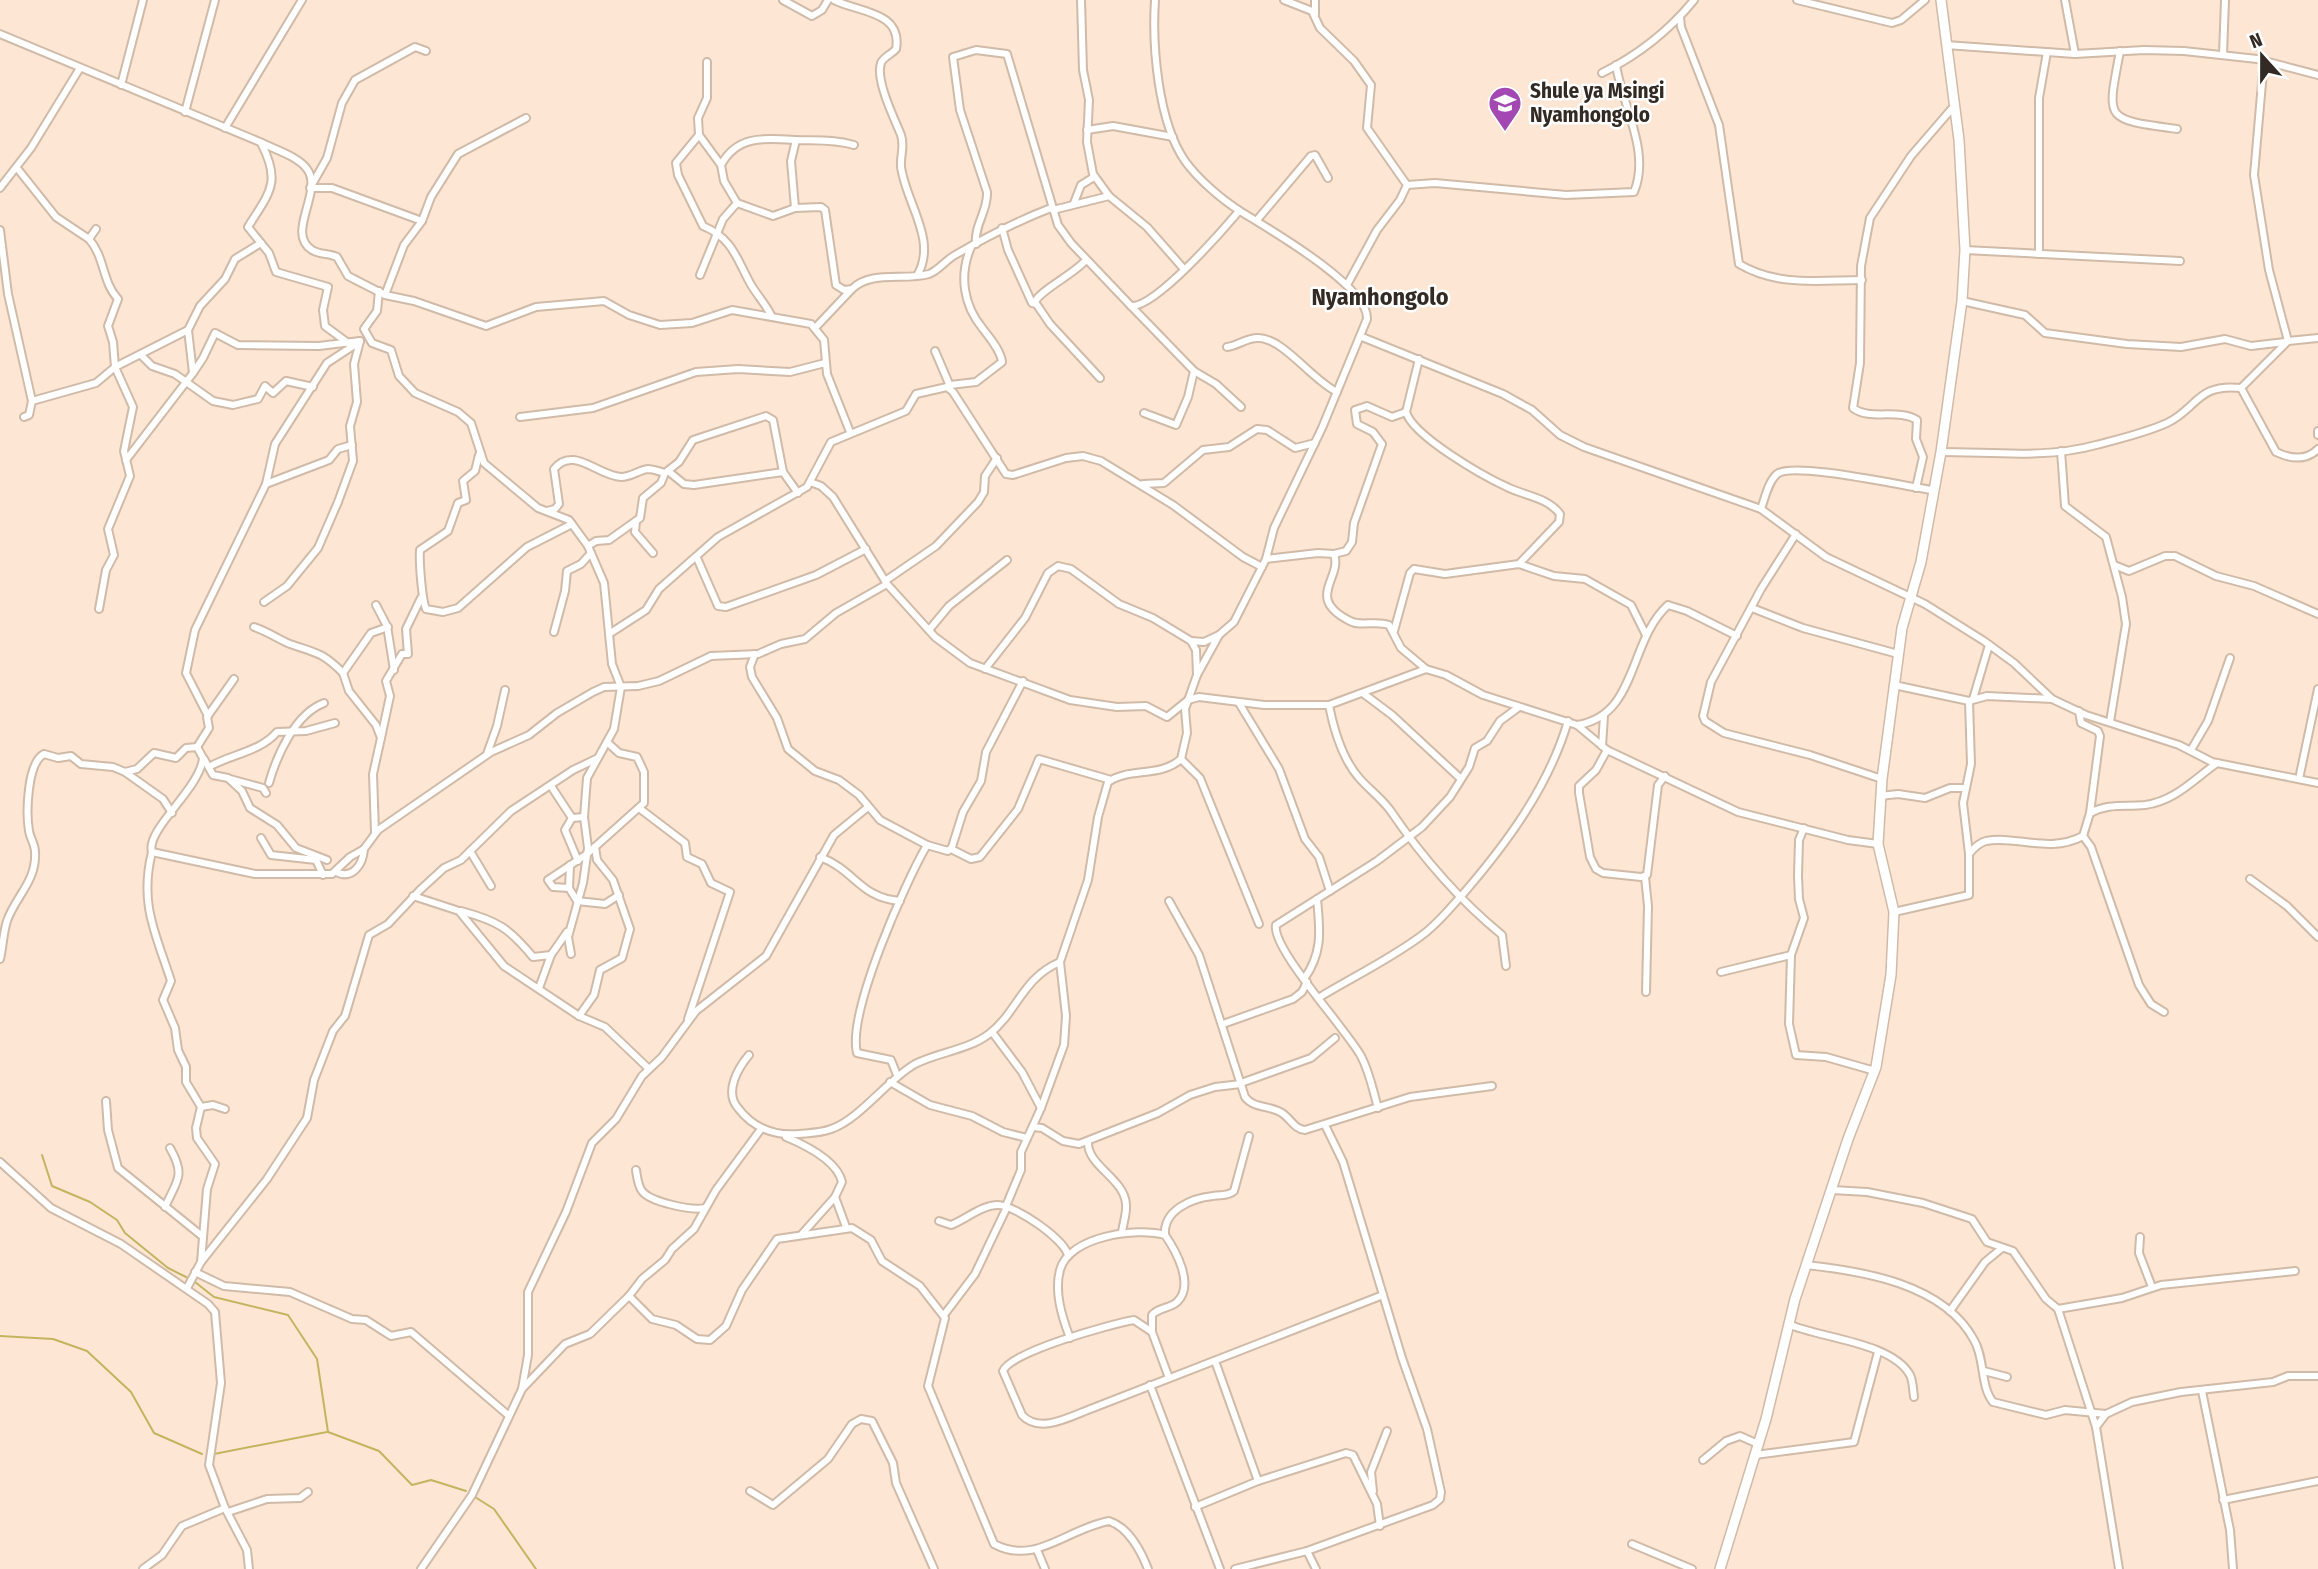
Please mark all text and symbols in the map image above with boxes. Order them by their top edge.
north arrow [2227,21,2297,91]
text: N [2247,28,2266,53]
place label: Shule ya Msingi Nyamhongolo [1530,78,1664,128]
school or university icon: Shule ya Msingi Nyamhongolo [1486,84,1524,133]
district label: Nyamhongolo [1311,283,1449,311]

